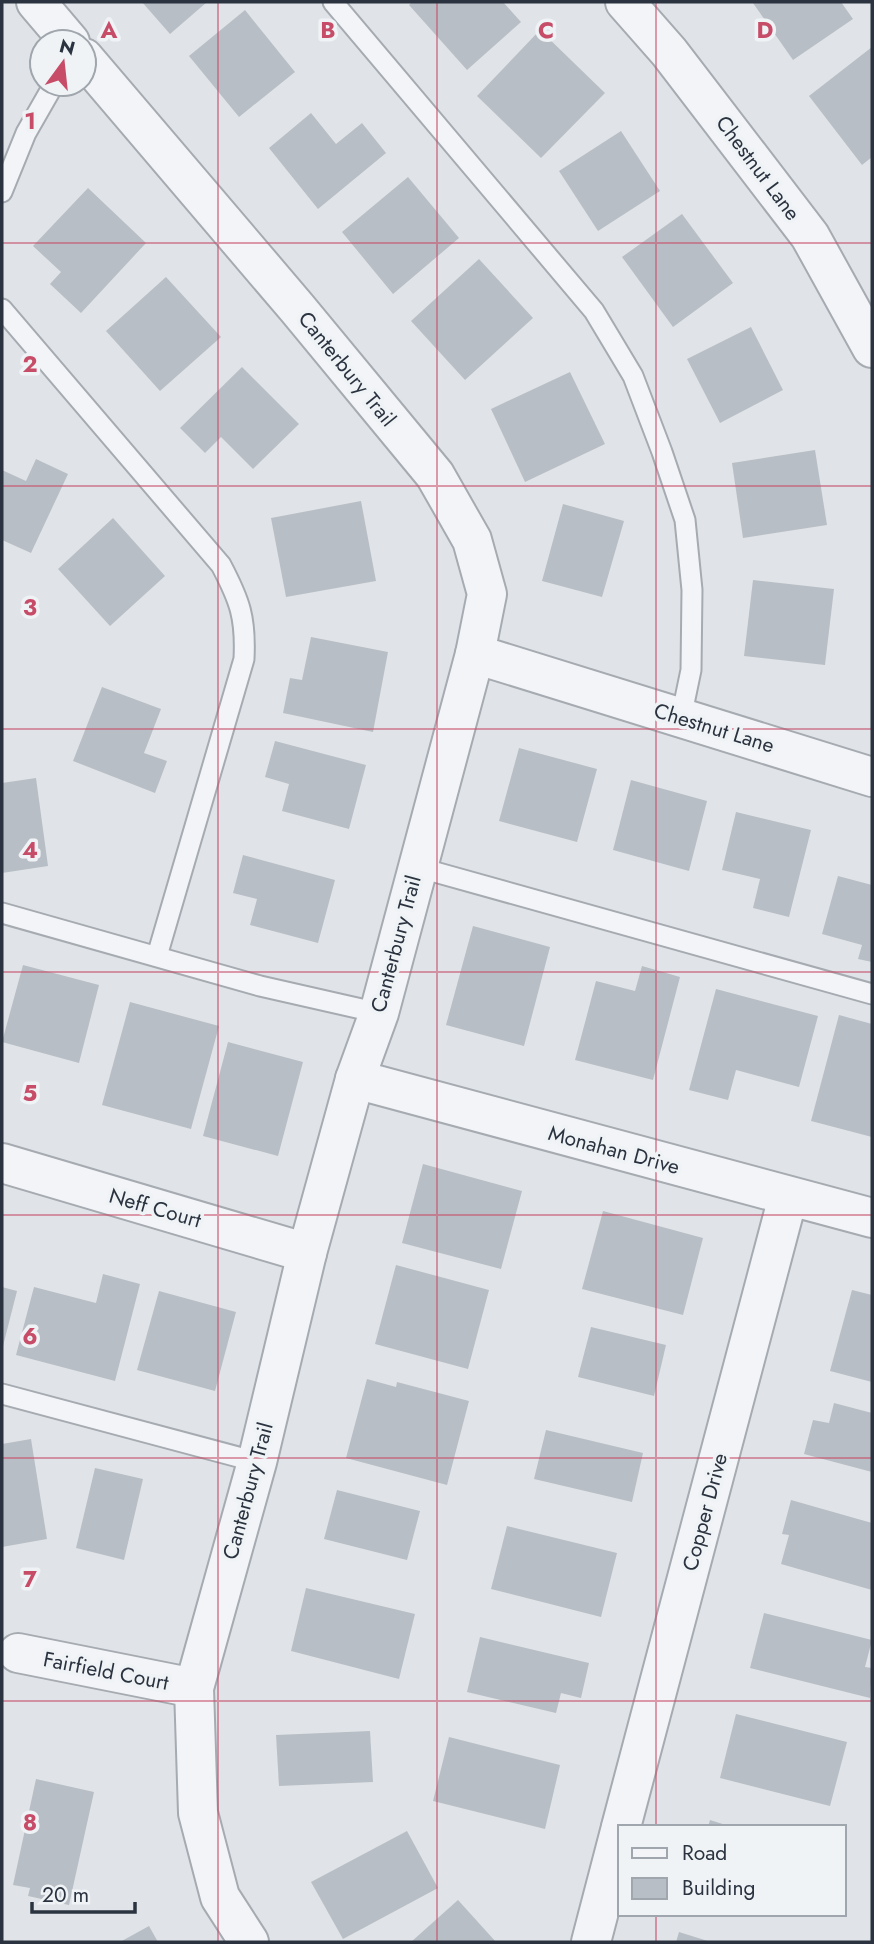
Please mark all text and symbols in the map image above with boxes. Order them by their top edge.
text: A [100,13,118,47]
text: B [320,13,336,47]
text: C [538,13,554,47]
text: D [757,13,774,47]
north arrow [28,28,98,98]
text: N [56,32,78,62]
text: 1 [24,104,36,138]
street label: Chestnut Lane [709,109,808,227]
street label: Canterbury Trail [291,305,403,433]
text: 2 [22,347,38,381]
text: 3 [23,590,37,624]
street label: Chestnut Lane [650,695,778,761]
text: 4 [22,833,38,867]
street label: Canterbury Trail [363,872,429,1016]
text: 5 [23,1076,37,1110]
street label: Monahan Drive [545,1118,683,1182]
street label: Neff Court [105,1181,205,1235]
text: 6 [22,1319,38,1353]
street label: Canterbury Trail [215,1419,281,1563]
street label: Copper Drive [675,1450,735,1574]
text: 7 [23,1562,37,1596]
street label: Fairfield Court [41,1644,171,1698]
text: 8 [23,1805,37,1839]
legend [618,1825,846,1916]
text: Road [682,1838,727,1868]
scale bar [32,1870,135,1914]
text: Building [682,1873,755,1903]
text: 20 m [42,1880,89,1910]

